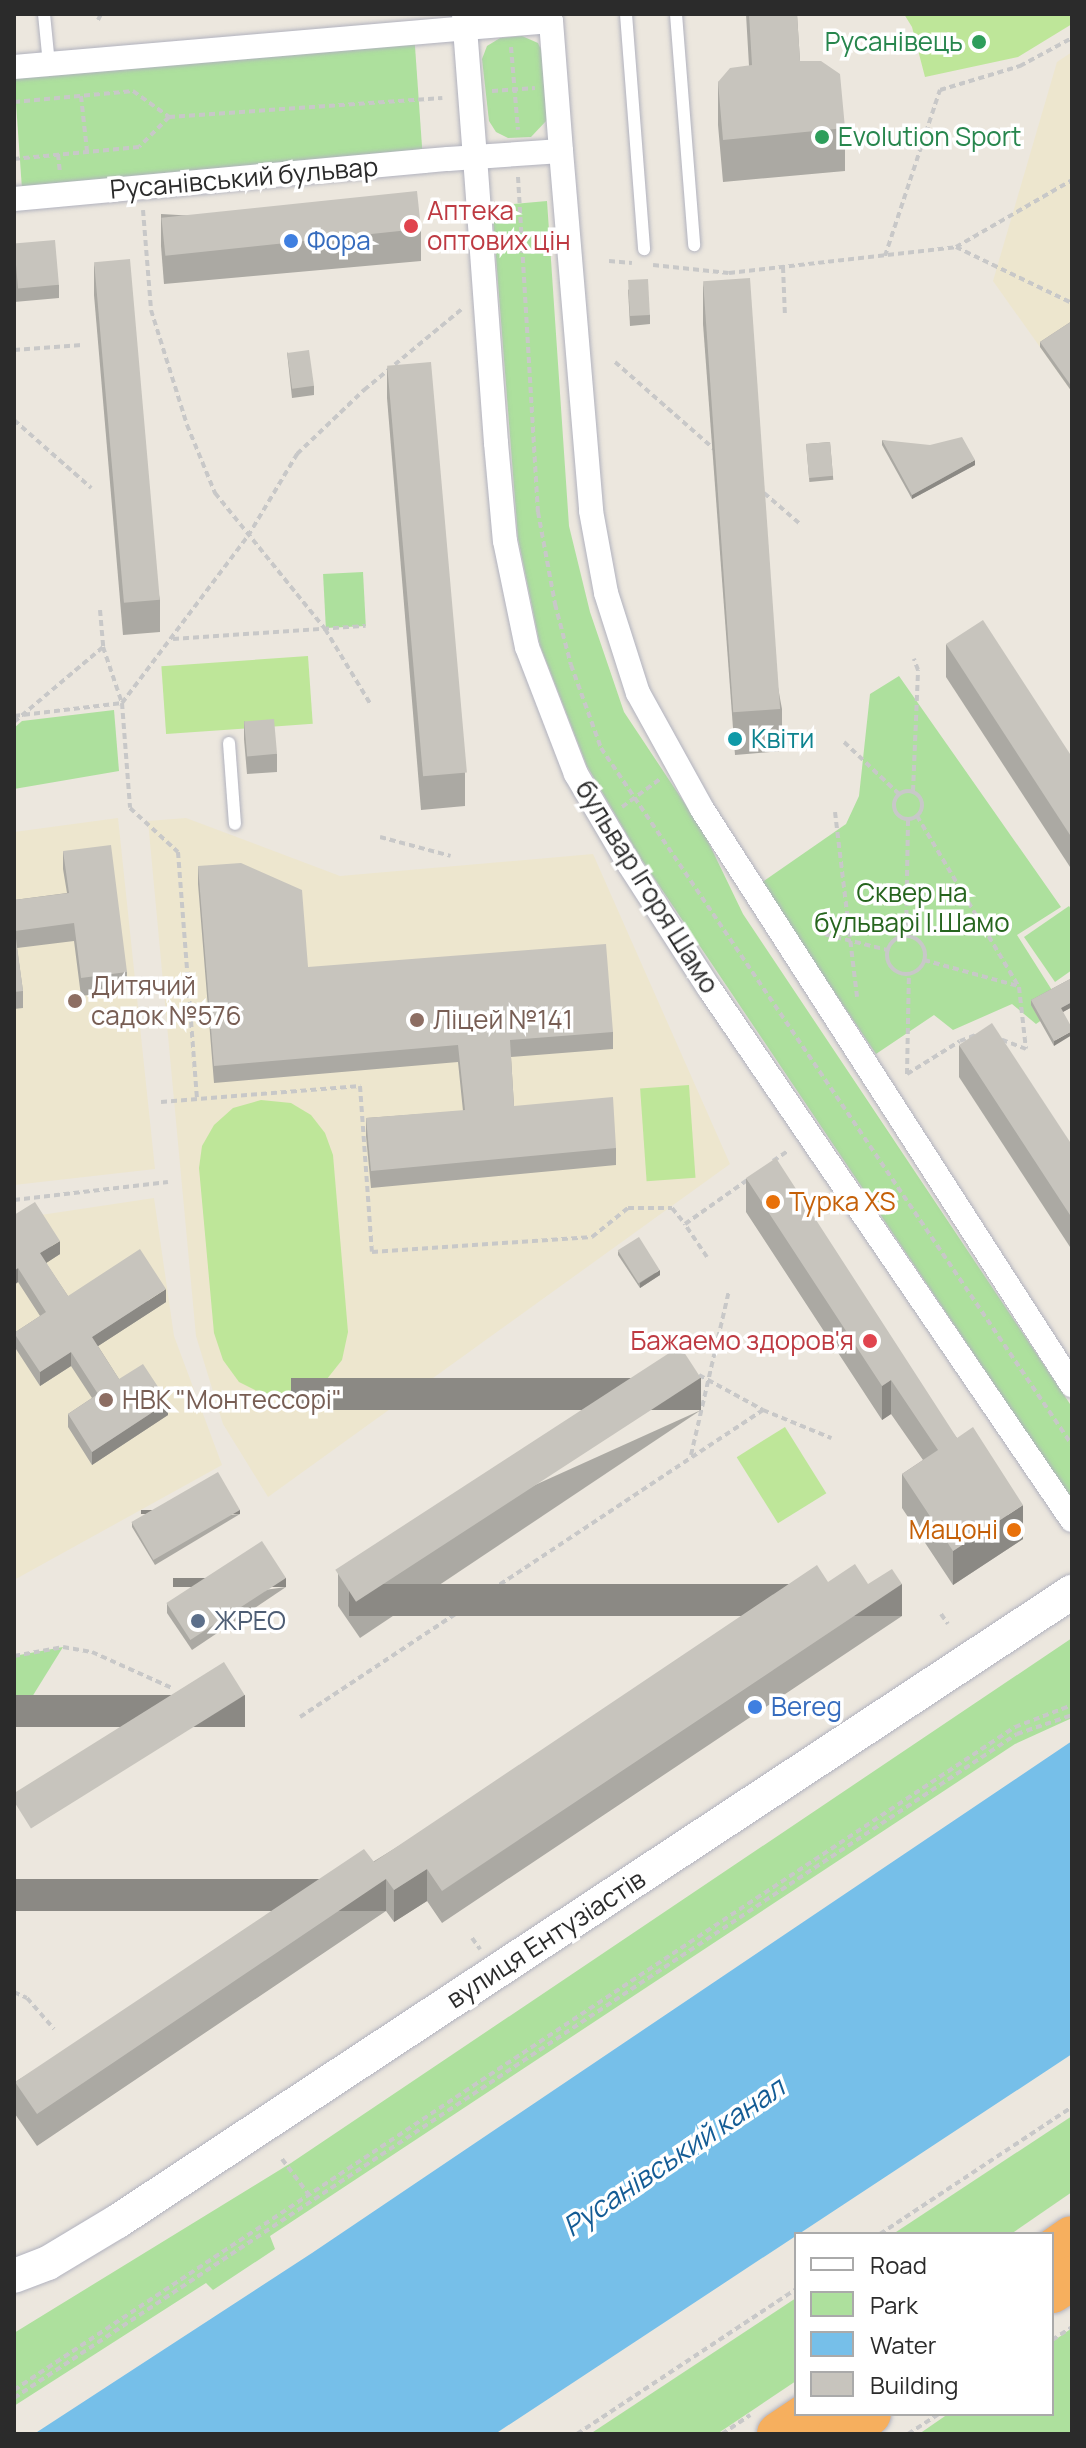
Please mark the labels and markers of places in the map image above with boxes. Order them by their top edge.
place label: Русанівець [825,26,963,58]
marker: Русанівець [970,33,988,51]
place label: Evolution Sport [838,121,1021,153]
marker: Evolution Sport [813,128,831,146]
place label: Аптека оптових цін [427,195,571,256]
marker: Аптека оптових цін [402,217,420,235]
place label: Фора [307,225,371,257]
marker: Фора [282,232,300,250]
place label: Квіти [751,723,814,755]
marker: Квіти [726,730,744,748]
place label: Дитячий садок №576 [91,970,242,1032]
marker: Дитячий садок №576 [66,992,84,1010]
place label: Ліцей №141 [433,1004,573,1036]
marker: Ліцей №141 [408,1011,426,1029]
place label: Турка XS [789,1186,896,1218]
marker: Турка XS [764,1193,782,1211]
place label: Бажаемо здоров'я [630,1325,854,1357]
marker: Бажаемо здоров'я [861,1332,879,1350]
place label: НВК "Монтессорі" [122,1384,343,1416]
marker: НВК "Монтессорі" [97,1391,115,1409]
place label: Мацоні [909,1514,998,1546]
marker: Мацоні [1005,1521,1023,1539]
place label: ЖРЕО [214,1605,286,1637]
marker: ЖРЕО [189,1612,207,1630]
place label: Bereg [771,1691,842,1723]
marker: Bereg [746,1698,764,1716]

